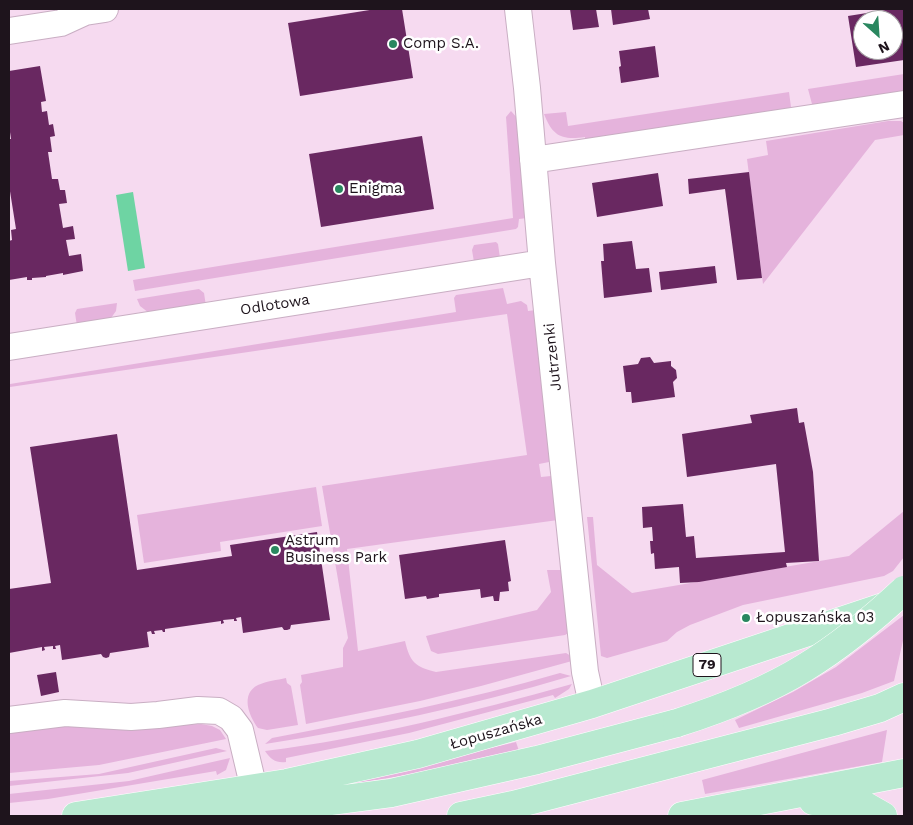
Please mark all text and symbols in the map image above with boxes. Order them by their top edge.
north arrow [853,10,903,60]
place label: Comp S.A. [403,35,479,53]
marker: Comp S.A. [387,38,399,50]
text: N [876,38,892,57]
place label: Enigma [349,180,403,198]
marker: Enigma [333,183,345,195]
street label: Odlotowa [239,291,311,319]
street label: Jutrzenki [540,322,566,392]
place label: Astrum Business Park [285,532,387,567]
marker: Astrum Business Park [269,544,281,556]
place label: Łopuszańska 03 [756,609,874,627]
marker: Łopuszańska 03 [740,612,752,624]
road number: 79 [693,654,721,676]
street label: Łopuszańska [448,710,544,754]

